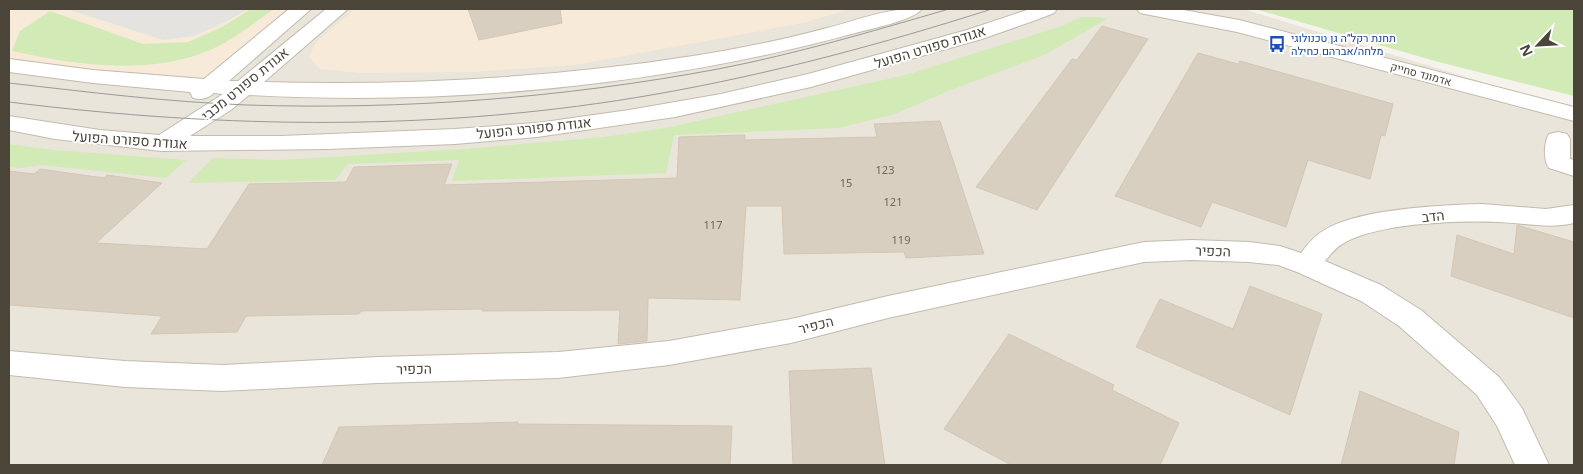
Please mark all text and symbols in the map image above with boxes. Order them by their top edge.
north arrow [1513,20,1563,70]
street label: אגודת ספורט הפועל [872,21,988,73]
place label: תחנת רקל״ה גן טכנולוגי מלחה/אברהם כחילה [1291,30,1396,58]
bus stop icon: תחנת רקל״ה גן טכנולוגי מלחה/אברהם כחילה [1267,34,1287,54]
street label: אגודת ספורט מכבי [197,42,292,125]
text: N [1515,42,1537,60]
street label: אדמונד סחייק [1389,58,1453,89]
street label: אגודת ספורט הפועל [475,112,592,143]
street label: אגודת ספורט הפועל [72,126,188,153]
house number: 123 [876,162,894,177]
house number: 15 [840,175,852,190]
house number: 121 [884,194,902,209]
street label: הדב [1421,205,1445,226]
house number: 117 [704,217,722,232]
house number: 119 [892,232,910,247]
street label: הכפיר [1195,240,1231,261]
street label: הכפיר [796,311,835,338]
street label: הכפיר [396,359,432,378]

